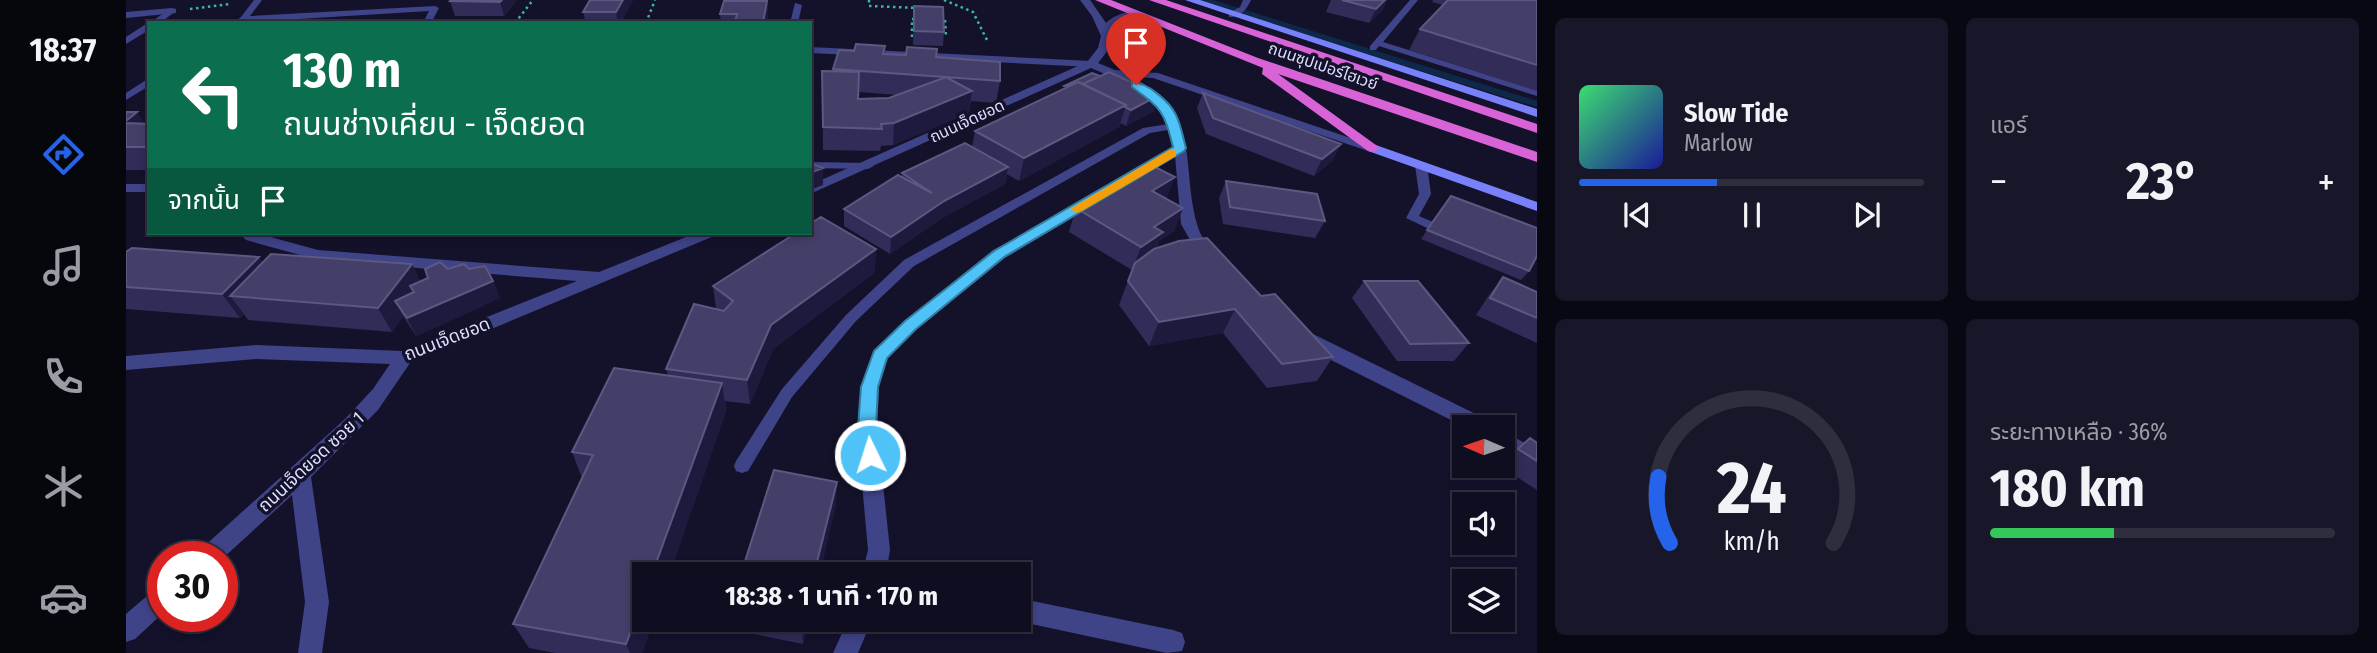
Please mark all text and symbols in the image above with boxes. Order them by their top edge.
pin [1106,13,1166,85]
icon: arrive [1117,24,1155,62]
text: 18:37 [30,31,96,69]
street label: ถนนซุปเปอร์ไฮเวย์ [1266,38,1380,94]
text: 130 m [283,41,401,100]
icon: left [168,49,259,140]
street label: ถนนเจ็ดยอด [927,95,1007,147]
text: Slow Tide [1684,98,1788,129]
text: ถนนช่างเคี่ยน - เจ็ดยอด [283,105,586,143]
text: แอร์ [1990,111,2027,139]
text: Marlow [1684,129,1753,157]
icon: directions [39,130,88,179]
text: 23° [2126,150,2199,213]
text: − [1990,159,2007,205]
text: + [2318,159,2335,205]
icon: arrive [254,182,292,220]
text: จากนั้น [168,185,240,216]
icon: previous [1618,196,1656,234]
icon: pause [1733,196,1771,234]
icon: next [1848,196,1886,234]
icon: music [39,241,88,290]
street label: ถนนเจ็ดยอด [401,313,493,365]
icon: phone [39,352,88,401]
street label: ถนนเจ็ดยอด ซอย 1 [253,407,369,517]
north arrow [1452,415,1516,478]
map controls [1452,415,1515,632]
position arrow [833,418,907,492]
text: ระยะทางเหลือ · 36% [1990,418,2167,446]
text: 24 [1716,445,1786,532]
text: 180 km [1990,457,2145,520]
icon: climate [39,462,88,511]
button: sound [1452,492,1515,555]
text: km/h [1724,527,1779,557]
speed limit sign: 30 [147,541,238,632]
button: layers [1452,569,1515,632]
icon: car [39,573,88,622]
text: 18:38 · 1 นาที · 170 m [725,581,938,612]

